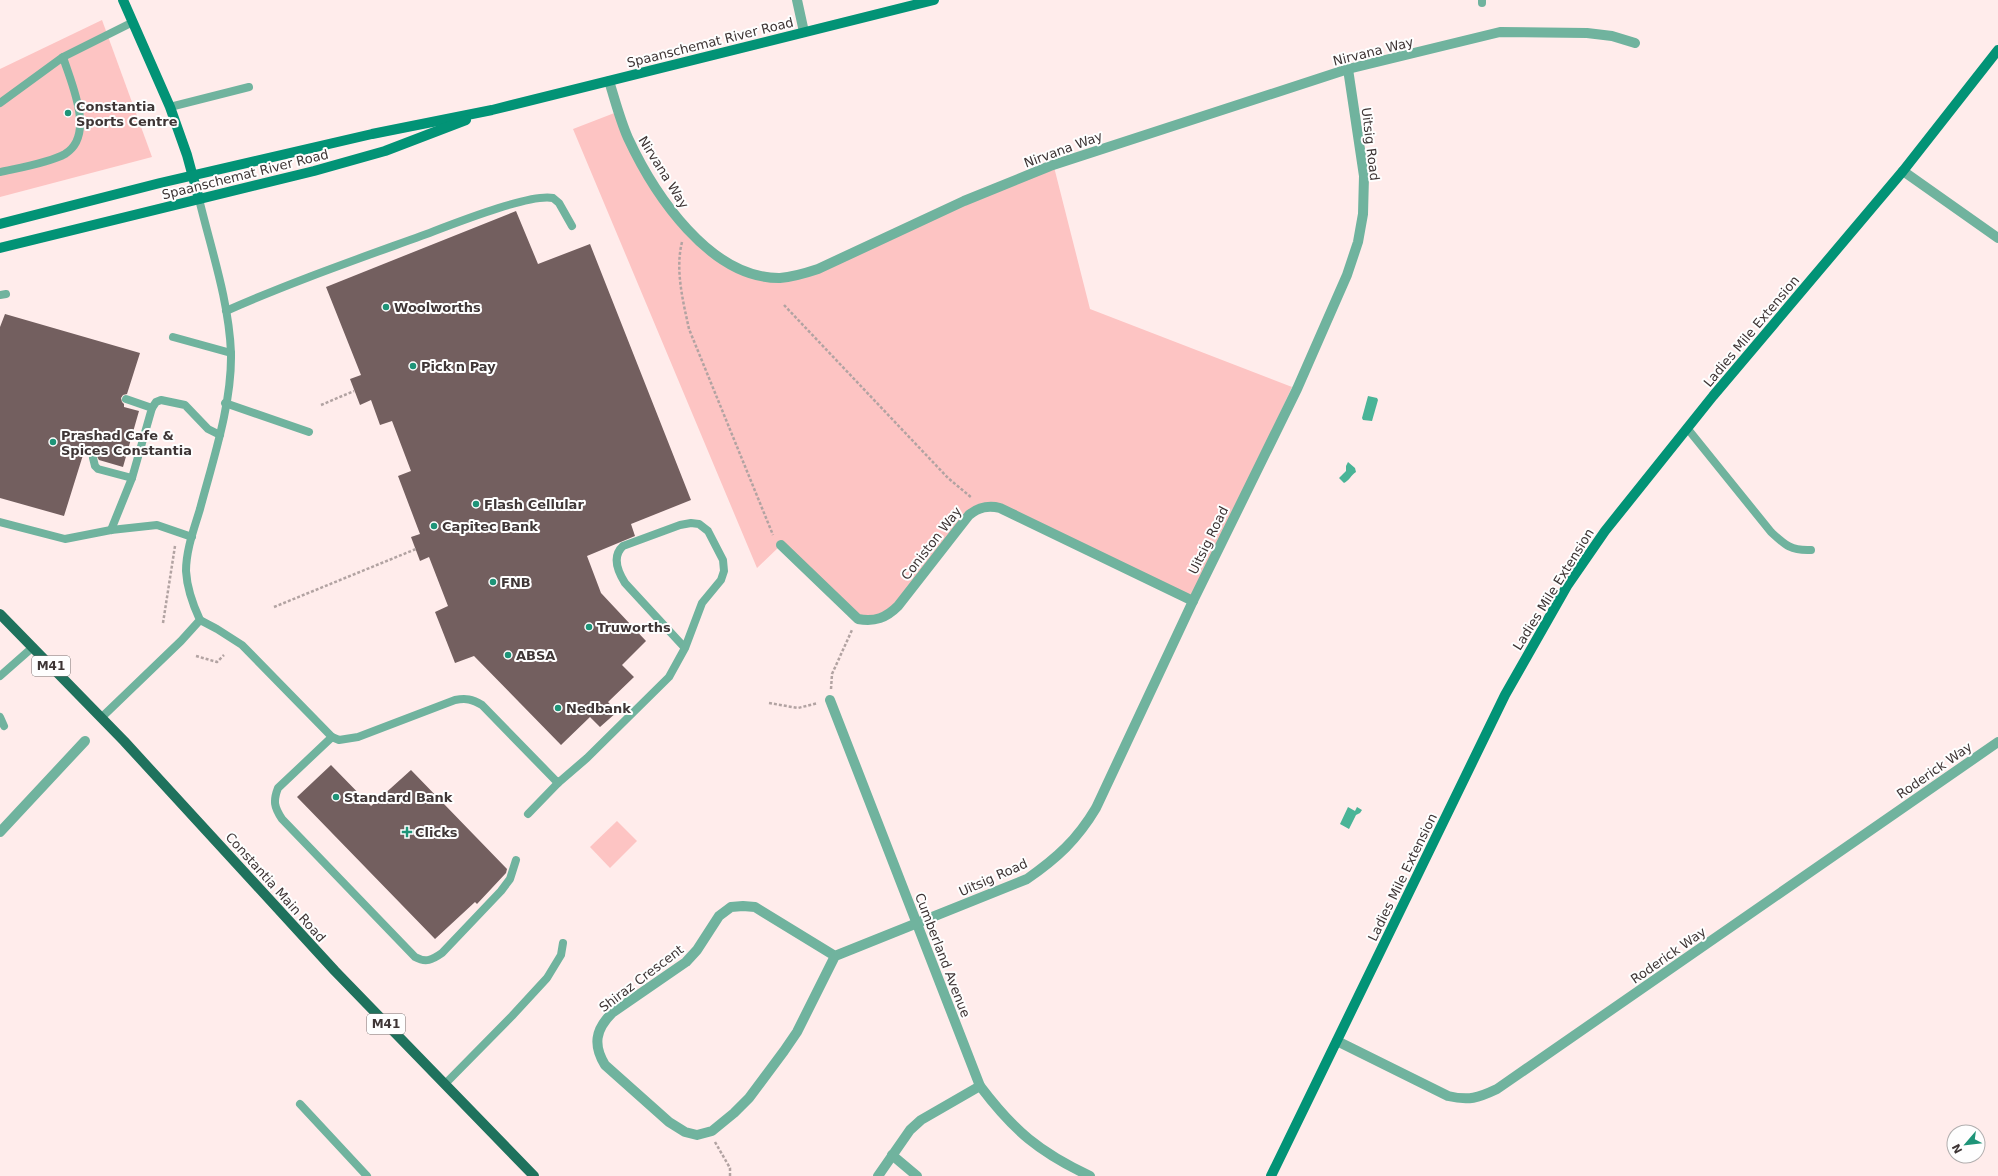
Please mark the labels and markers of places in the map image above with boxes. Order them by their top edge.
place label: Constantia Sports Centre [76,99,178,129]
marker: Constantia Sports Centre [63,108,73,118]
place label: Woolworths [394,300,481,315]
marker: Woolworths [381,302,391,312]
place label: Pick n Pay [421,359,496,374]
marker: Pick n Pay [408,361,418,371]
place label: Prashad Cafe & Spices Constantia [61,428,192,458]
marker: Prashad Cafe & Spices Constantia [48,437,58,447]
place label: Flash Cellular [484,497,584,512]
marker: Flash Cellular [471,499,481,509]
place label: Capitec Bank [442,519,538,534]
marker: Capitec Bank [429,521,439,531]
place label: FNB [501,575,531,590]
marker: FNB [488,577,498,587]
place label: Truworths [597,620,671,635]
marker: Truworths [584,622,594,632]
place label: ABSA [516,648,555,663]
marker: ABSA [503,650,513,660]
place label: Nedbank [566,701,631,716]
marker: Nedbank [553,703,563,713]
place label: Standard Bank [344,790,453,805]
marker: Standard Bank [331,792,341,802]
place label: Clicks [415,825,458,840]
marker: Clicks [402,827,412,837]

